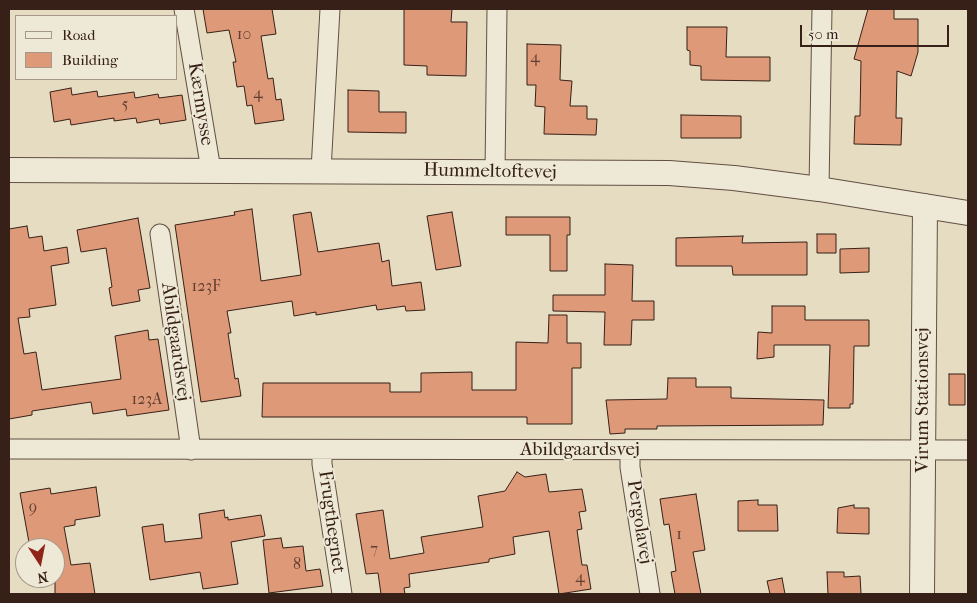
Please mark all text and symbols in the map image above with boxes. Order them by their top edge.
legend [15,15,178,80]
scale bar [802,15,951,47]
house number: 10 [237,25,251,45]
text: 50 m [808,25,838,43]
text: Road [62,26,95,44]
house number: 4 [530,48,540,68]
text: Building [62,51,118,69]
street label: Kærmysse [182,61,218,147]
house number: 4 [253,84,263,104]
house number: 5 [122,95,128,115]
street label: Hummeltoftevej [423,159,557,185]
house number: 123F [191,277,221,297]
street label: Abildgaardsvej [155,281,195,403]
street label: Virum Stationsvej [912,327,934,473]
house number: 123A [132,390,162,410]
street label: Abildgaardsvej [520,439,640,461]
street label: Frugthegnet [312,469,350,575]
street label: Pergolavej [621,478,657,566]
house number: 9 [29,498,37,518]
house number: 1 [676,525,682,545]
north arrow [15,538,65,588]
house number: 7 [370,540,378,560]
house number: 8 [293,555,301,575]
text: N [36,568,50,587]
house number: 4 [575,568,585,588]

